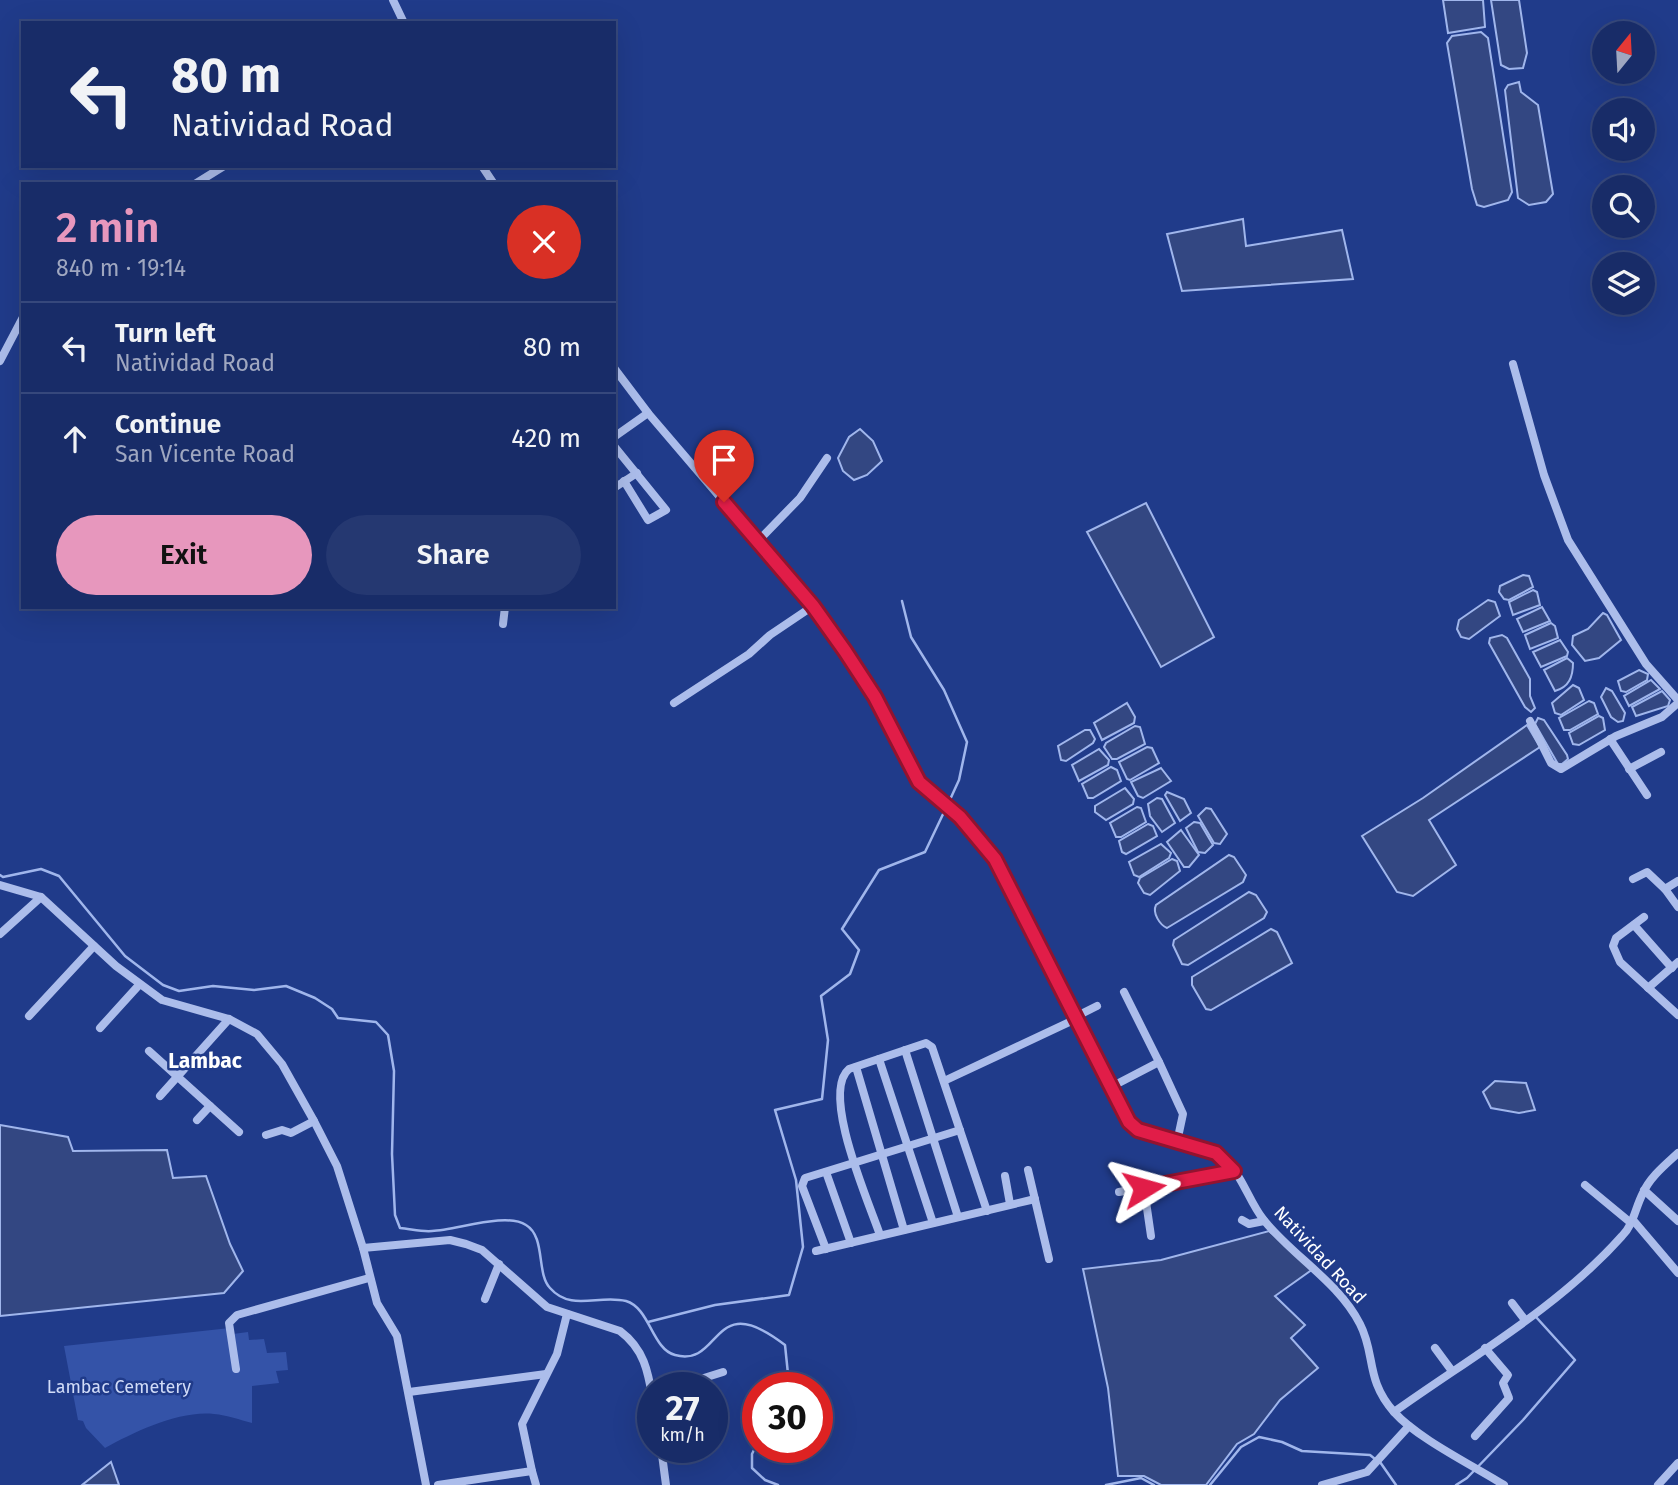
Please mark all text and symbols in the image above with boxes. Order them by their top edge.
north arrow [1592,21,1656,84]
map controls [1592,21,1655,315]
text: 80 m [171,46,281,105]
icon: left [56,49,147,140]
button: sound [1592,98,1655,161]
text: Natividad Road [171,106,394,144]
button: search [1592,175,1655,238]
text: 2 min [56,203,160,253]
button: close [507,205,581,279]
button: layers [1592,252,1655,315]
text: 840 m · 19:14 [56,254,186,282]
text: Turn left [115,318,216,349]
icon: left [56,329,94,367]
text: 80 m [523,332,581,363]
text: Natividad Road [115,349,275,377]
text: Continue [115,409,221,440]
icon: ahead [56,420,94,458]
text: 420 m [511,423,581,454]
pin [694,430,754,502]
text: San Vicente Road [115,440,295,468]
icon: arrive [705,441,743,479]
button: Exit [56,515,312,595]
button: Share [326,515,581,595]
district label: Lambac [168,1048,242,1074]
position arrow [1107,1151,1181,1225]
street label: Natividad Road [1269,1202,1371,1308]
speed limit sign: 30 [742,1372,833,1463]
park label: Lambac Cemetery [47,1376,191,1398]
text: 27 [665,1387,700,1429]
text: km/h [660,1424,705,1446]

